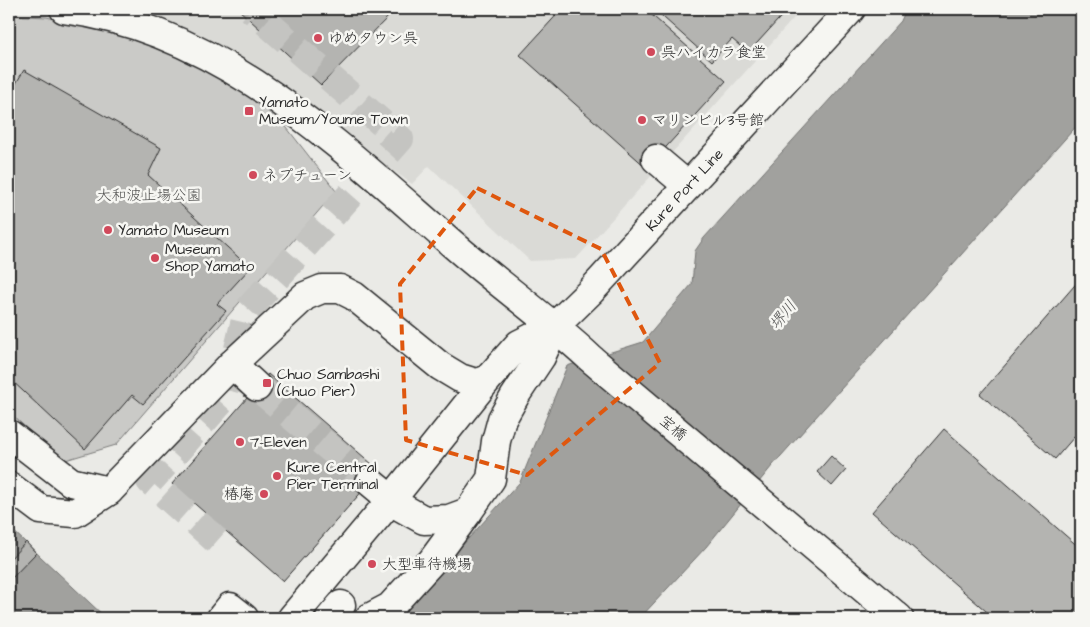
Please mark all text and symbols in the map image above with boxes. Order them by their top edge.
place label: ゆめタウン呉 [328,28,418,49]
marker: ゆめタウン呉 [312,32,324,44]
place label: 呉ハイカラ食堂 [661,42,766,63]
marker: 呉ハイカラ食堂 [645,46,657,58]
place label: Yamato Museum/Youme Town [259,92,409,130]
marker: Yamato Museum/Youme Town [243,105,255,117]
place label: マリンビル3号館 [652,110,764,131]
marker: マリンビル3号館 [636,114,648,126]
street label: Kure Port Line [641,144,728,236]
place label: ネプチューン [263,165,352,186]
marker: ネプチューン [247,169,259,181]
park label: 大和波止場公園 [96,185,202,206]
place label: Yamato Museum [118,220,229,241]
marker: Yamato Museum [102,224,114,236]
place label: Museum Shop Yamato [165,239,255,277]
marker: Museum Shop Yamato [149,252,161,264]
water label: 堺川 [764,296,802,334]
place label: Chuo Sambashi (Chuo Pier) [277,364,380,402]
marker: Chuo Sambashi (Chuo Pier) [261,377,273,389]
street label: 宝橋 [655,410,691,446]
place label: 7-Eleven [250,432,307,453]
marker: 7-Eleven [234,436,246,448]
place label: Kure Central Pier Terminal [287,457,378,495]
marker: Kure Central Pier Terminal [271,470,283,482]
place label: 椿庵 [224,484,254,505]
marker: 椿庵 [258,488,270,500]
place label: 大型車待機場 [382,554,472,575]
marker: 大型車待機場 [366,558,378,570]

